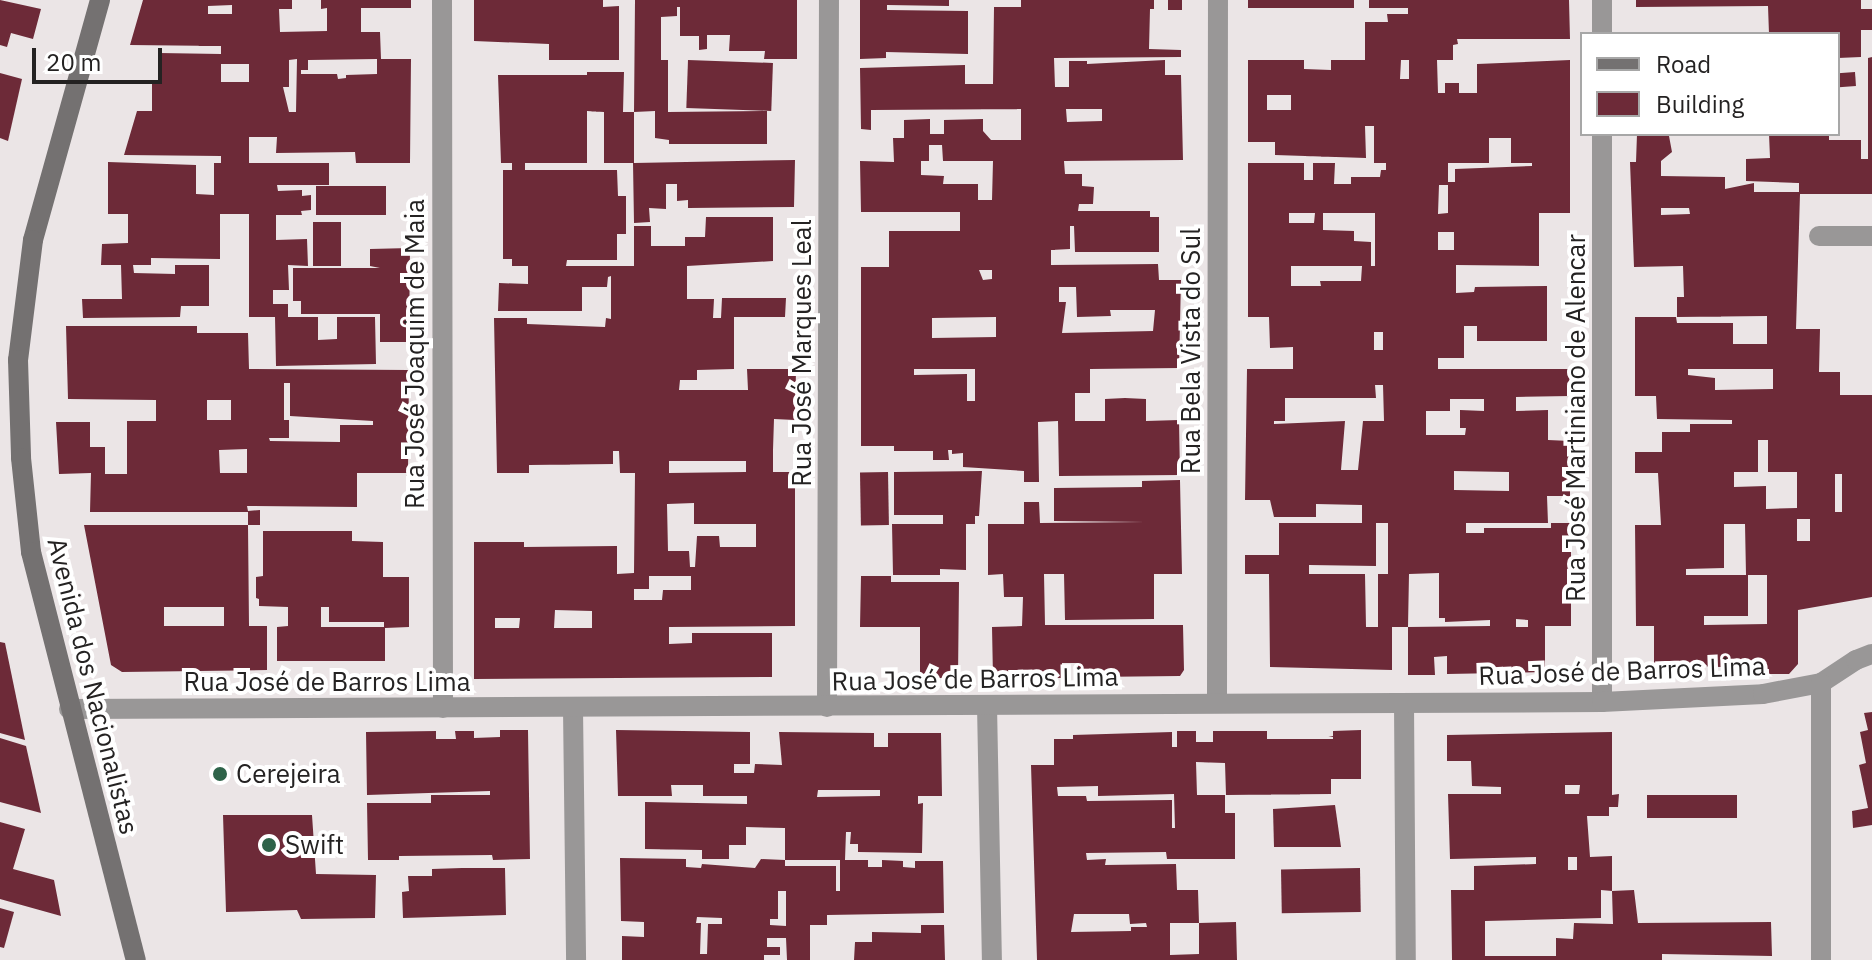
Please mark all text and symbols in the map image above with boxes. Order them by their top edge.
scale bar [36,32,166,82]
legend [1580,32,1840,136]
text: 20 m [46,46,101,78]
text: Road [1656,48,1711,80]
text: Building [1656,88,1744,120]
street label: Rua José Joaquim de Maia [399,199,431,509]
street label: Rua José Marques Leal [786,219,818,487]
street label: Rua Bela Vista do Sul [1175,228,1207,474]
street label: Rua José Martiniano de Alencar [1560,234,1592,602]
street label: Avenida dos Nacionalistas [41,534,145,838]
street label: Rua José de Barros Lima [1478,650,1766,692]
street label: Rua José de Barros Lima [831,661,1119,697]
street label: Rua José de Barros Lima [183,666,471,698]
place label: Cerejeira [236,758,341,790]
marker: Cerejeira [211,765,229,783]
place label: Swift [285,829,344,861]
marker: Swift [260,836,278,854]

